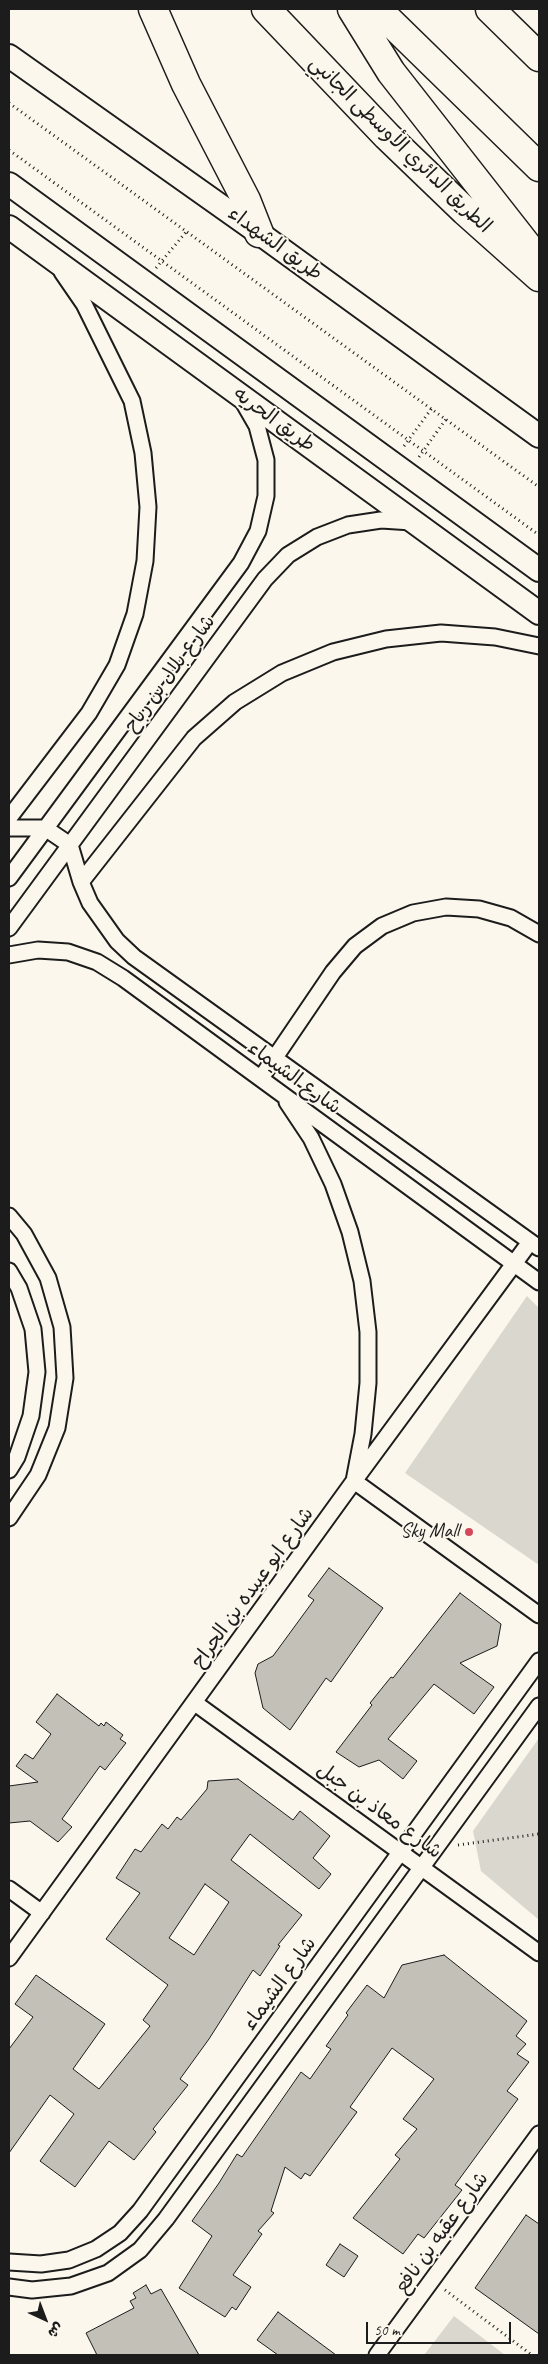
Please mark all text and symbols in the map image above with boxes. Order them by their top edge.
street label: الطريق الدائري الأوسطى الجانبي [304,51,496,239]
street label: طريق الشهداء [223,202,327,286]
street label: طريق الحريه [228,382,320,458]
street label: شارع بلال بن رباح [119,610,221,738]
street label: شارع الشيماء [243,1036,345,1120]
street label: شارع ابو عبيده بن الجراح [187,1503,319,1673]
place label: Sky Mall [400,1520,459,1544]
marker: Sky Mall [463,1526,475,1538]
street label: شارع معاذ بن جبل [312,1758,446,1864]
street label: شارع الشيماء [238,1933,322,2035]
street label: شارع عقبه بن نافع [390,2168,494,2298]
north arrow [20,2294,70,2344]
scale bar [368,2312,513,2344]
text: ش [44,2319,67,2342]
text: 50 m [374,2321,400,2340]

